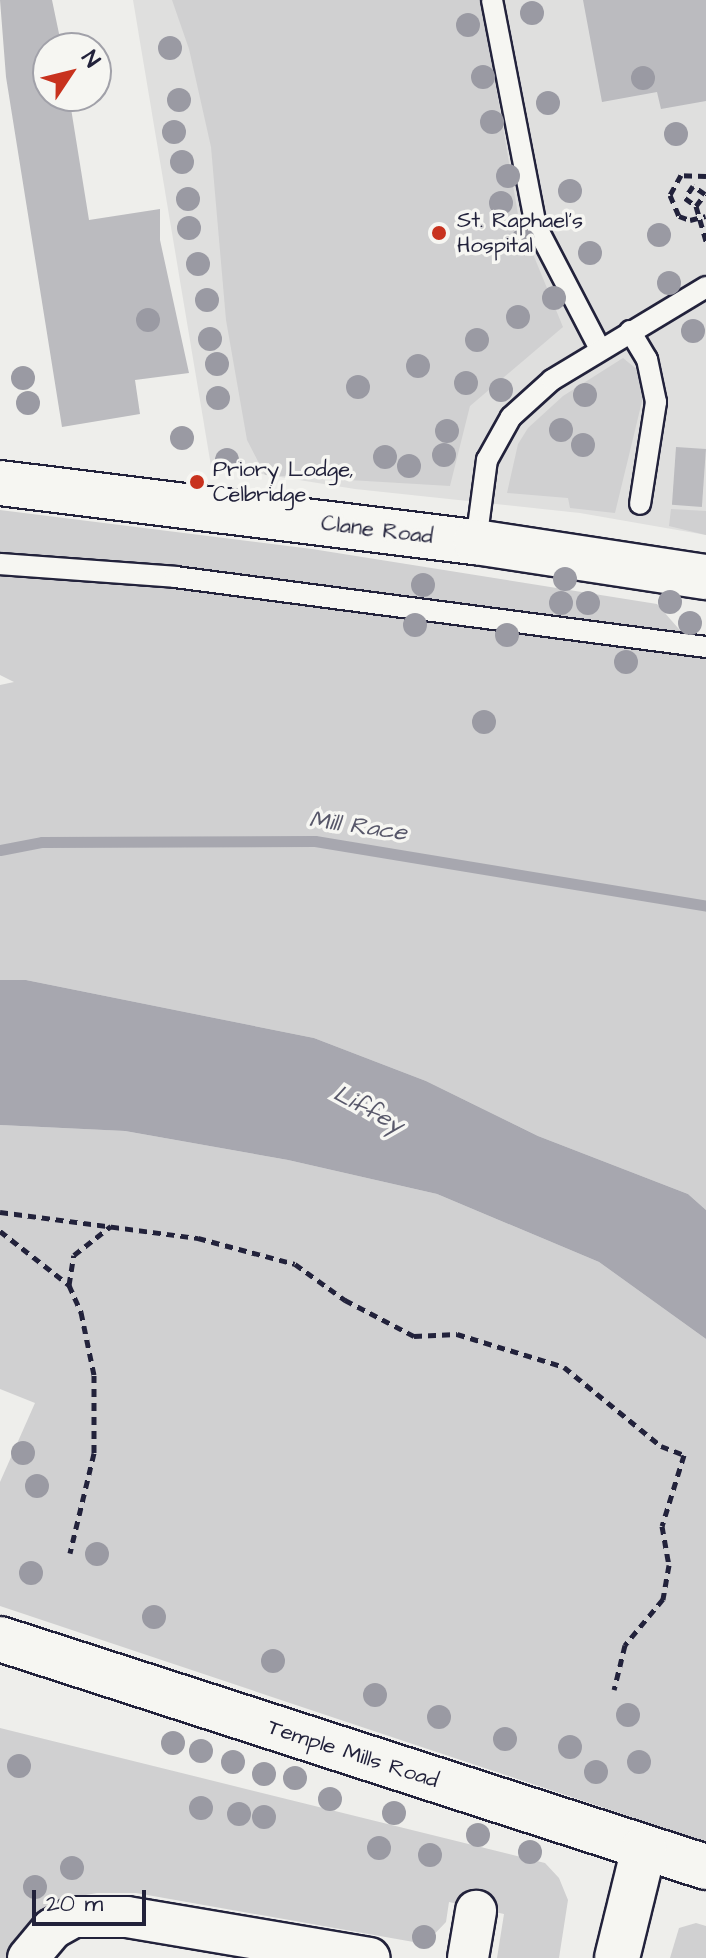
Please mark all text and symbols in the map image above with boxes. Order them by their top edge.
north arrow [32,32,112,112]
text: N [74,45,107,74]
place label: St. Raphael's Hospital [457,207,583,258]
marker: St. Raphael's Hospital [428,222,450,244]
place label: Priory Lodge, Celbridge [213,456,354,508]
marker: Priory Lodge, Celbridge [188,473,206,491]
street label: Clane Road [320,510,434,550]
water label: Mill Race [307,806,409,848]
water label: Liffey [328,1080,408,1140]
street label: Temple Mills Road [264,1714,442,1794]
scale bar [36,1874,150,1924]
text: 20 m [46,1887,103,1921]

